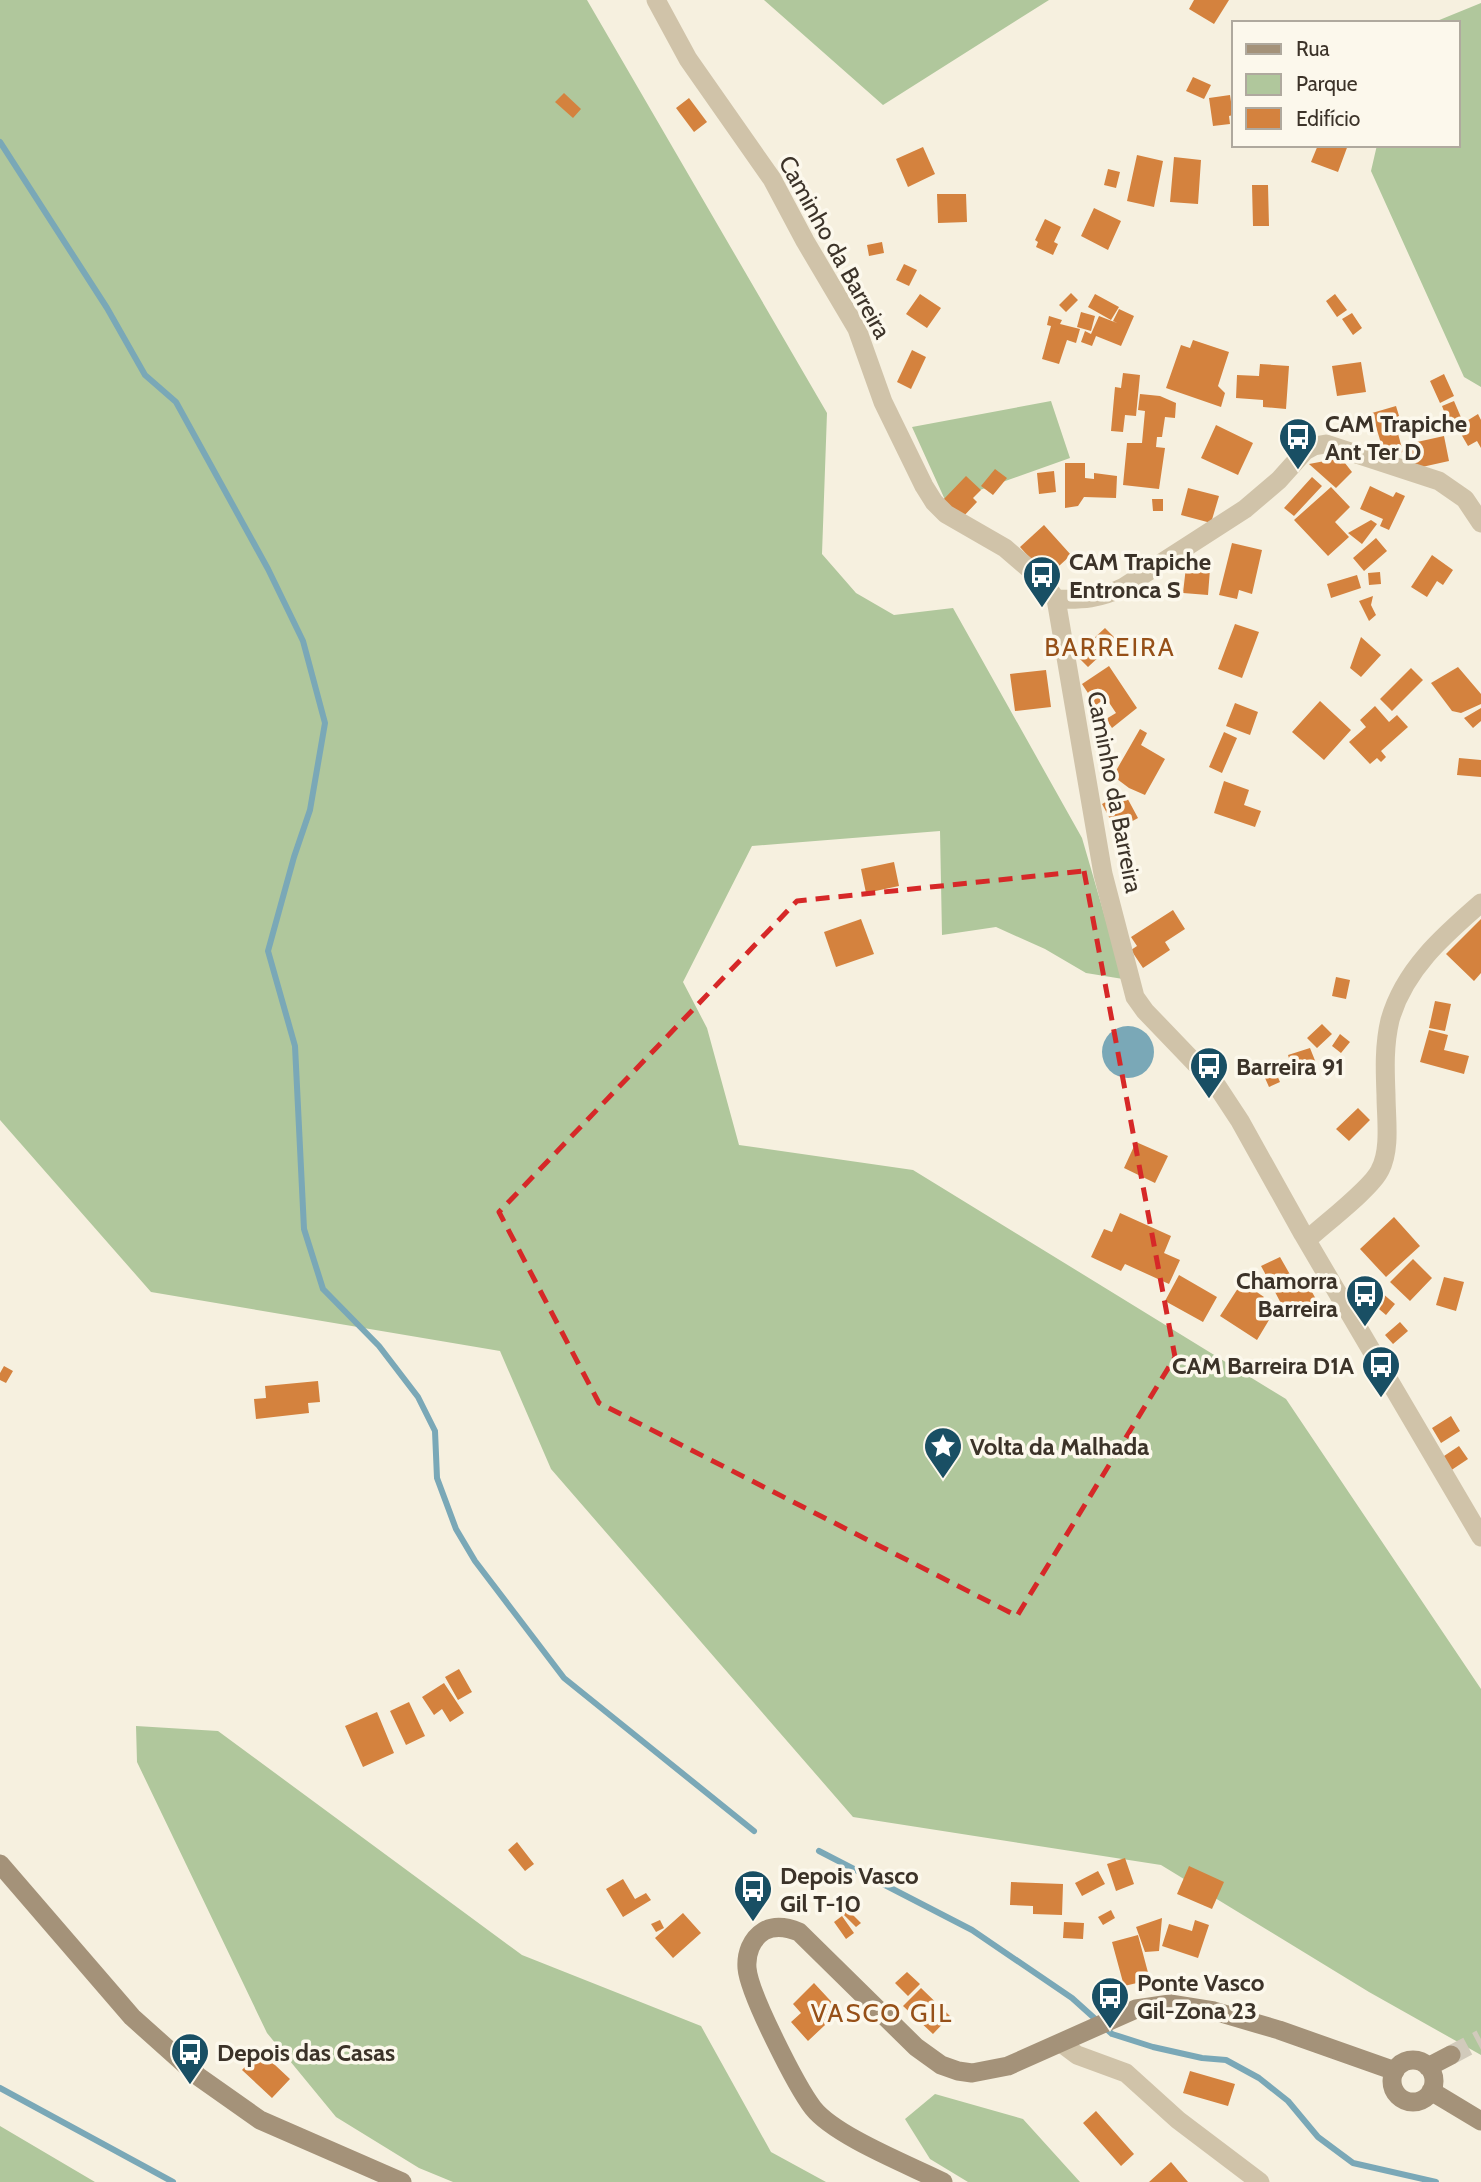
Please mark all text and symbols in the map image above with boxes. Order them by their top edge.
legend [1232,21,1460,147]
text: Rua [1296,36,1330,61]
text: Parque [1296,71,1358,96]
text: Edifício [1296,106,1360,131]
street label: Caminho da Barreira [773,150,898,344]
place label: CAM Trapiche Ant Ter D [1325,409,1467,466]
bus stop icon: CAM Trapiche Ant Ter D [1277,416,1319,471]
place label: CAM Trapiche Entronca S [1069,547,1211,604]
bus stop icon: CAM Trapiche Entronca S [1021,554,1063,609]
district label: BARREIRA [1044,631,1176,663]
street label: Caminho da Barreira [1081,689,1149,896]
bus stop icon: Barreira 91 [1188,1045,1230,1100]
place label: Barreira 91 [1236,1052,1344,1081]
place label: Chamorra Barreira [1236,1266,1338,1323]
bus stop icon: Chamorra Barreira [1344,1273,1386,1328]
bus stop icon: CAM Barreira D1A [1360,1344,1402,1399]
place label: CAM Barreira D1A [1172,1351,1354,1380]
place icon: Volta da Malhada [922,1425,964,1480]
place label: Volta da Malhada [970,1432,1149,1461]
place label: Depois Vasco Gil T-10 [780,1861,919,1918]
bus stop icon: Depois Vasco Gil T-10 [732,1868,774,1923]
place label: Ponte Vasco Gil-Zona 23 [1137,1968,1265,2025]
bus stop icon: Ponte Vasco Gil-Zona 23 [1089,1975,1131,2030]
district label: VASCO GIL [811,1997,953,2029]
bus stop icon: Depois das Casas [169,2031,211,2086]
place label: Depois das Casas [217,2038,395,2067]

